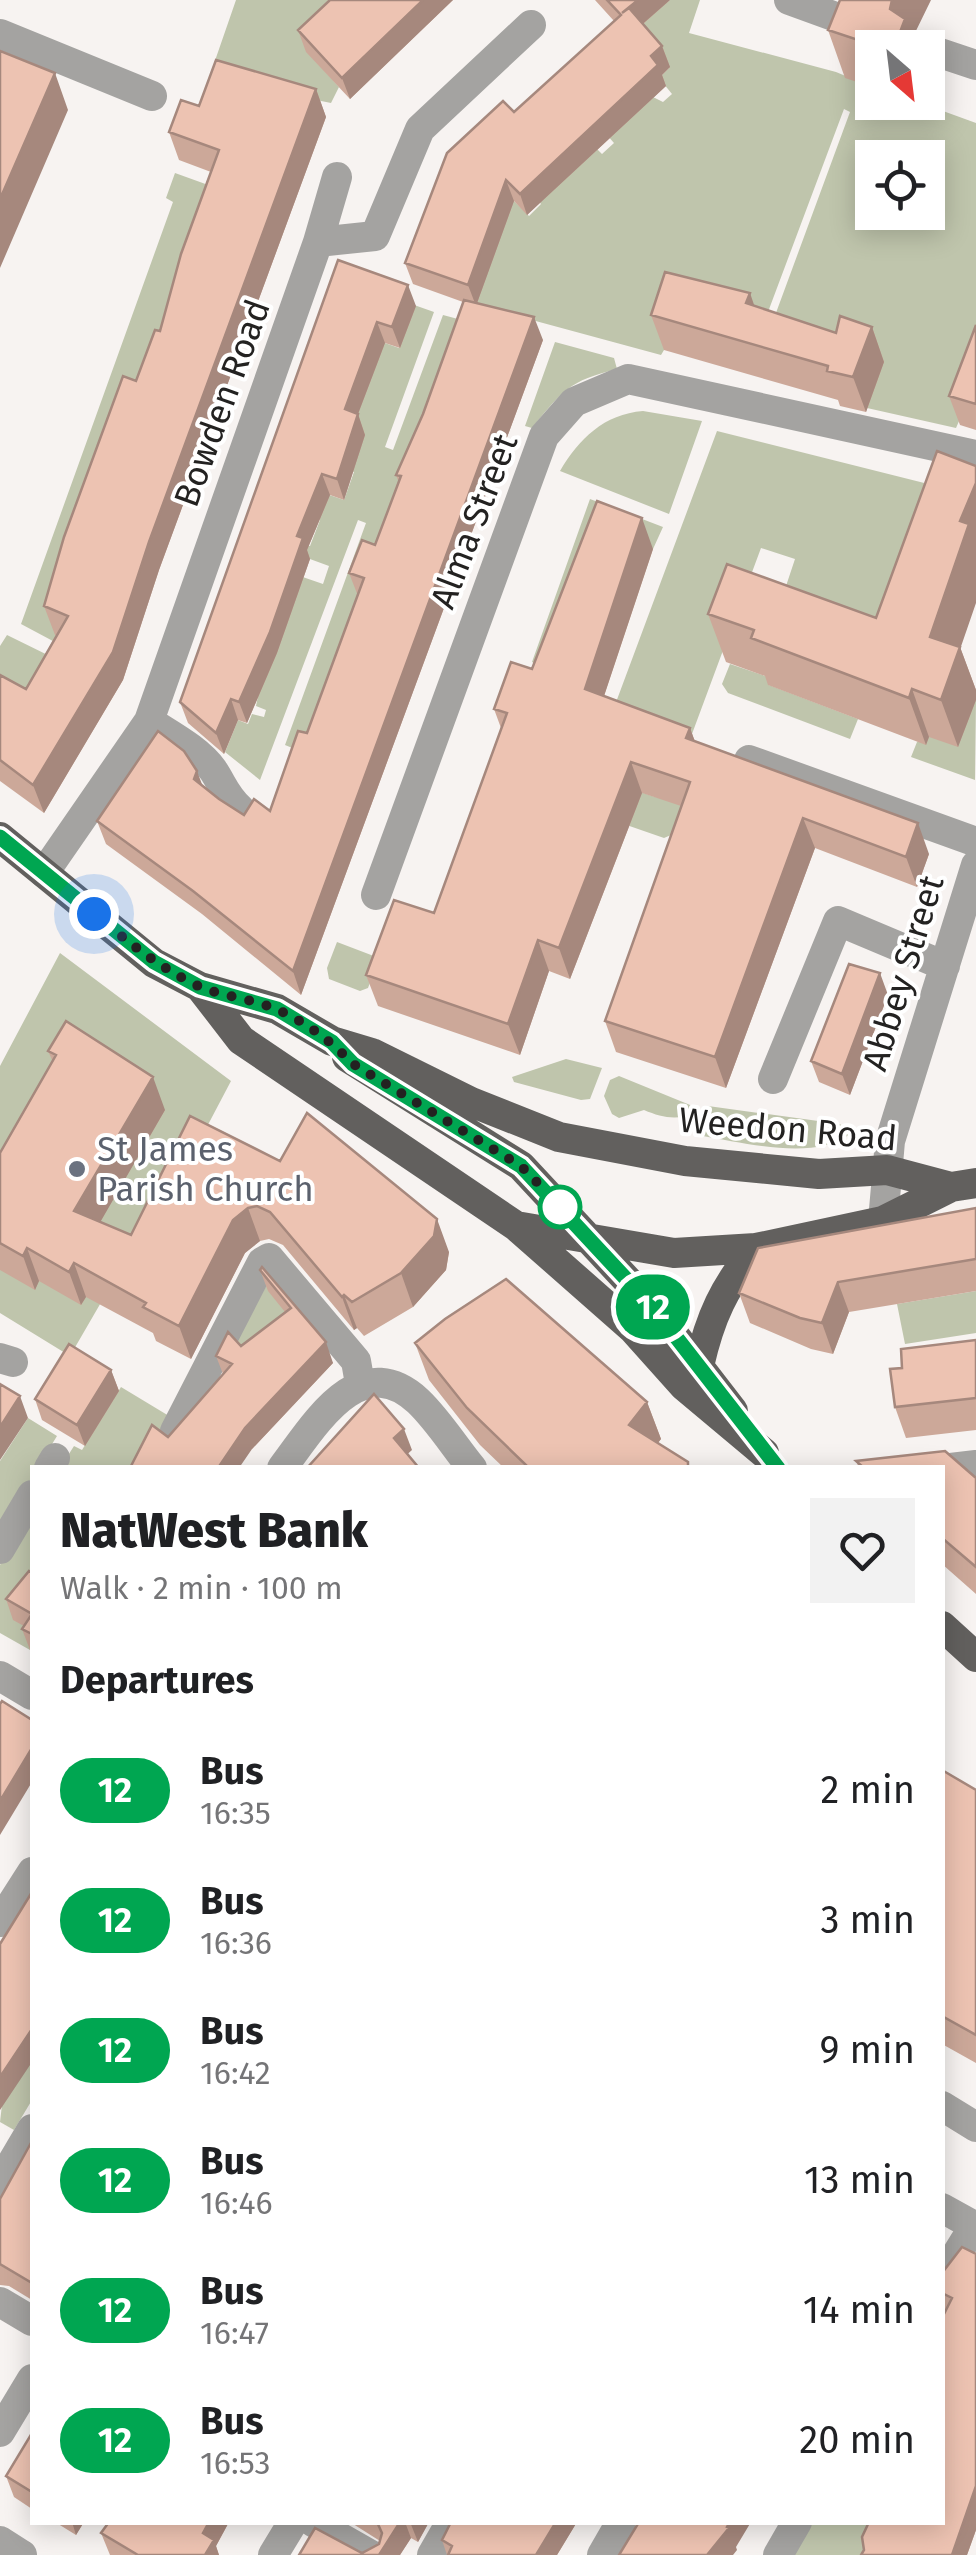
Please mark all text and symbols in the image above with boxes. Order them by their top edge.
north arrow [855,30,945,120]
map controls [855,30,945,230]
button: locate [855,140,945,230]
street label: Bowden Road [165,294,279,512]
street label: Alma Street [422,427,527,614]
street label: Abbey Street [853,870,953,1076]
your location [69,889,119,939]
street label: Weedon Road [677,1099,899,1159]
place label: St James Parish Church [97,1128,314,1210]
marker: St James Parish Church [66,1158,88,1180]
unlabelled marker [539,1186,581,1228]
line badge: 12 [608,1274,698,1340]
text: 12 [636,1286,670,1328]
button: heart [810,1498,915,1603]
text: NatWest Bank [60,1502,368,1560]
text: Walk · 2 min · 100 m [60,1569,343,1607]
text: Departures [60,1657,254,1703]
text: Bus [200,1748,264,1794]
text: 2 min [821,1767,915,1813]
text: 12 [98,1769,132,1811]
text: 16:35 [200,1794,271,1832]
text: Bus [200,1878,264,1924]
text: 3 min [820,1897,915,1943]
text: 12 [98,1899,132,1941]
text: 16:36 [200,1924,272,1962]
text: Bus [200,2008,264,2054]
text: 9 min [819,2027,915,2073]
text: 12 [98,2029,132,2071]
text: 16:42 [200,2054,271,2092]
text: Bus [200,2138,264,2184]
text: 13 min [804,2157,915,2203]
text: 12 [98,2159,132,2201]
text: 16:46 [200,2184,273,2222]
text: Bus [200,2268,264,2314]
text: 14 min [803,2287,915,2333]
text: 12 [98,2289,132,2331]
text: 16:47 [200,2314,269,2352]
text: Bus [200,2398,264,2444]
text: 20 min [799,2417,915,2463]
text: 12 [98,2419,132,2461]
text: 16:53 [200,2444,271,2482]

